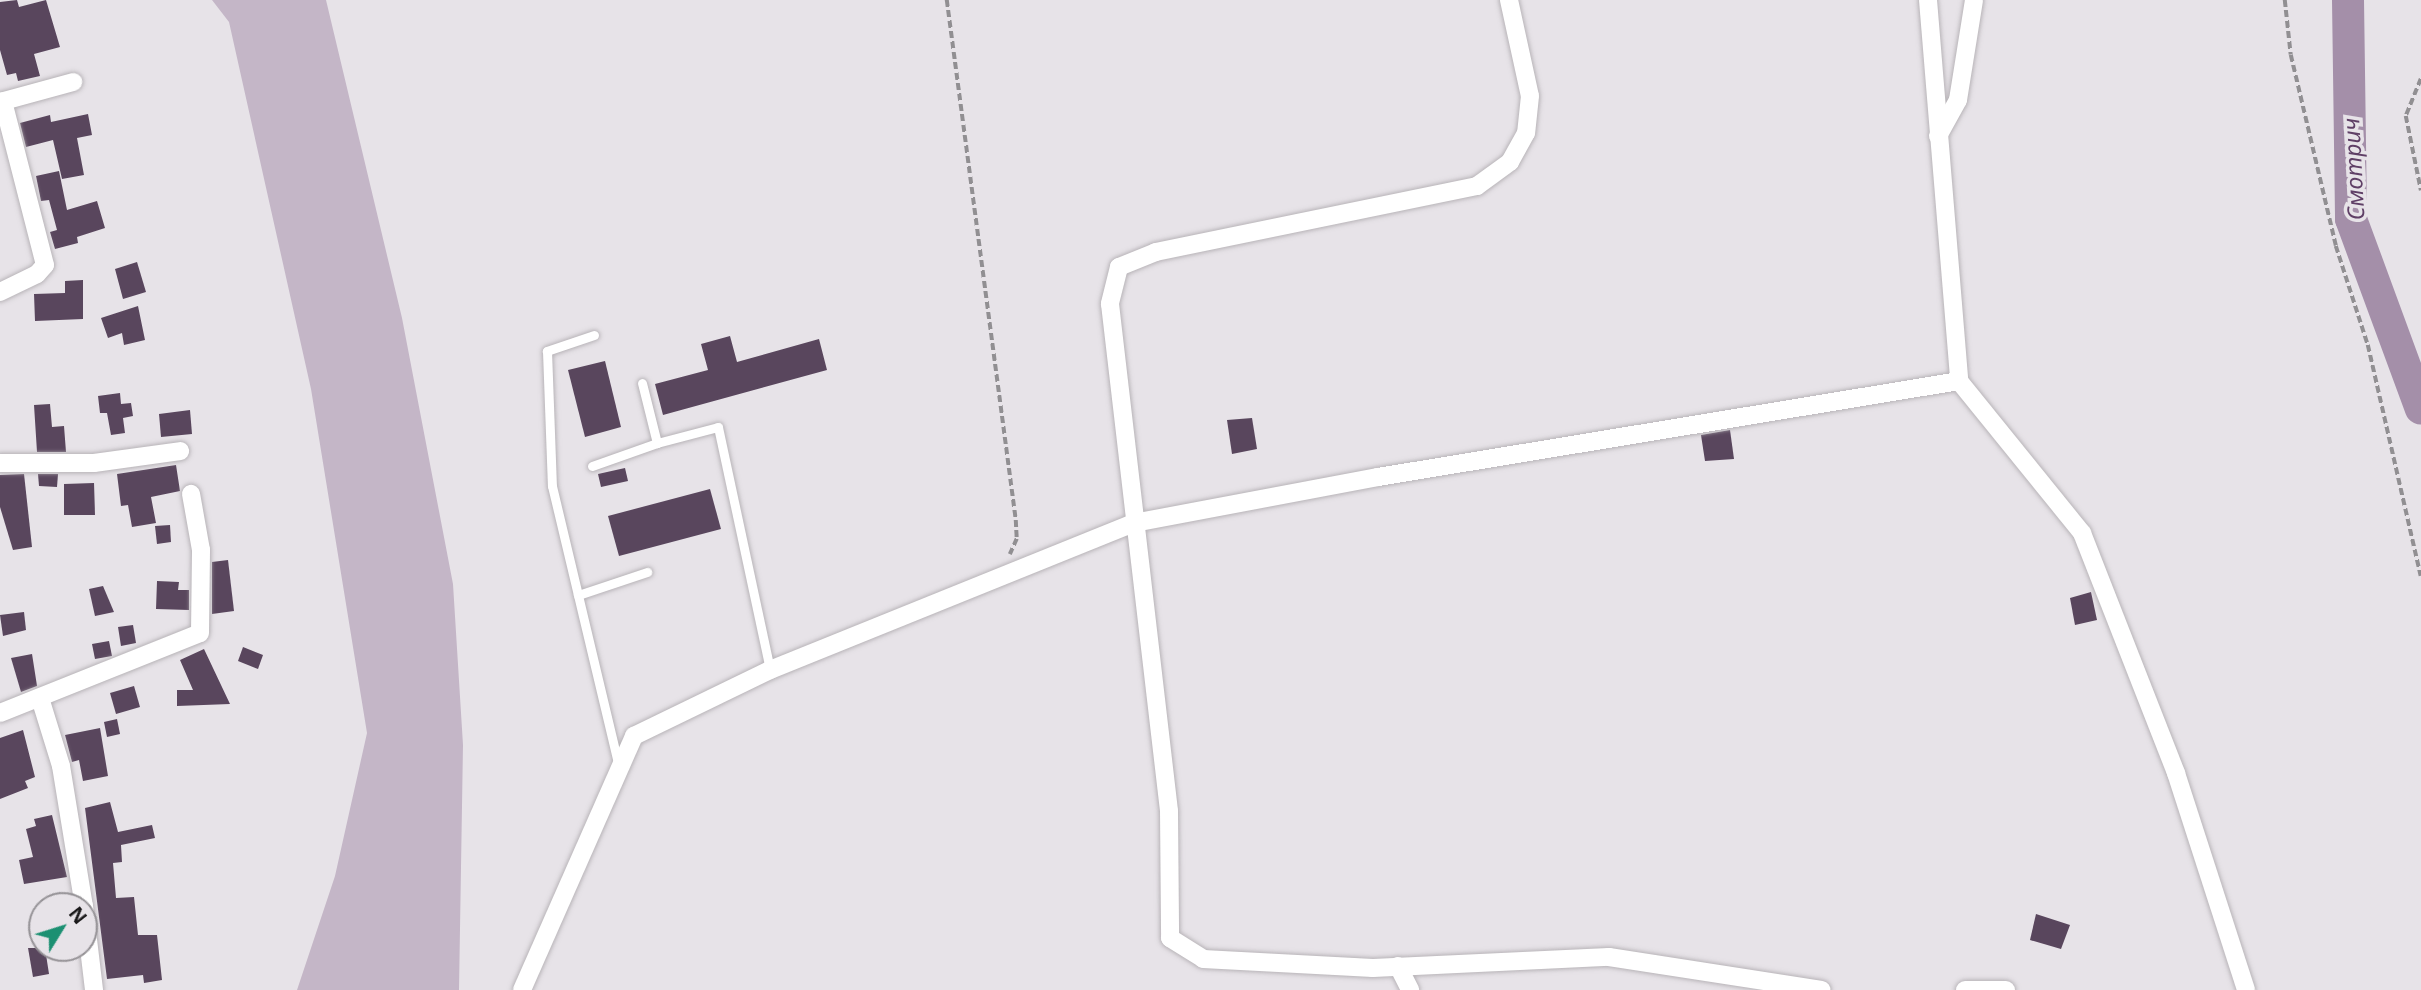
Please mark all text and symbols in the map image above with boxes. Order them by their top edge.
water label: Смотрич [2337,117,2369,221]
north arrow [28,892,98,962]
text: N [63,901,93,929]

